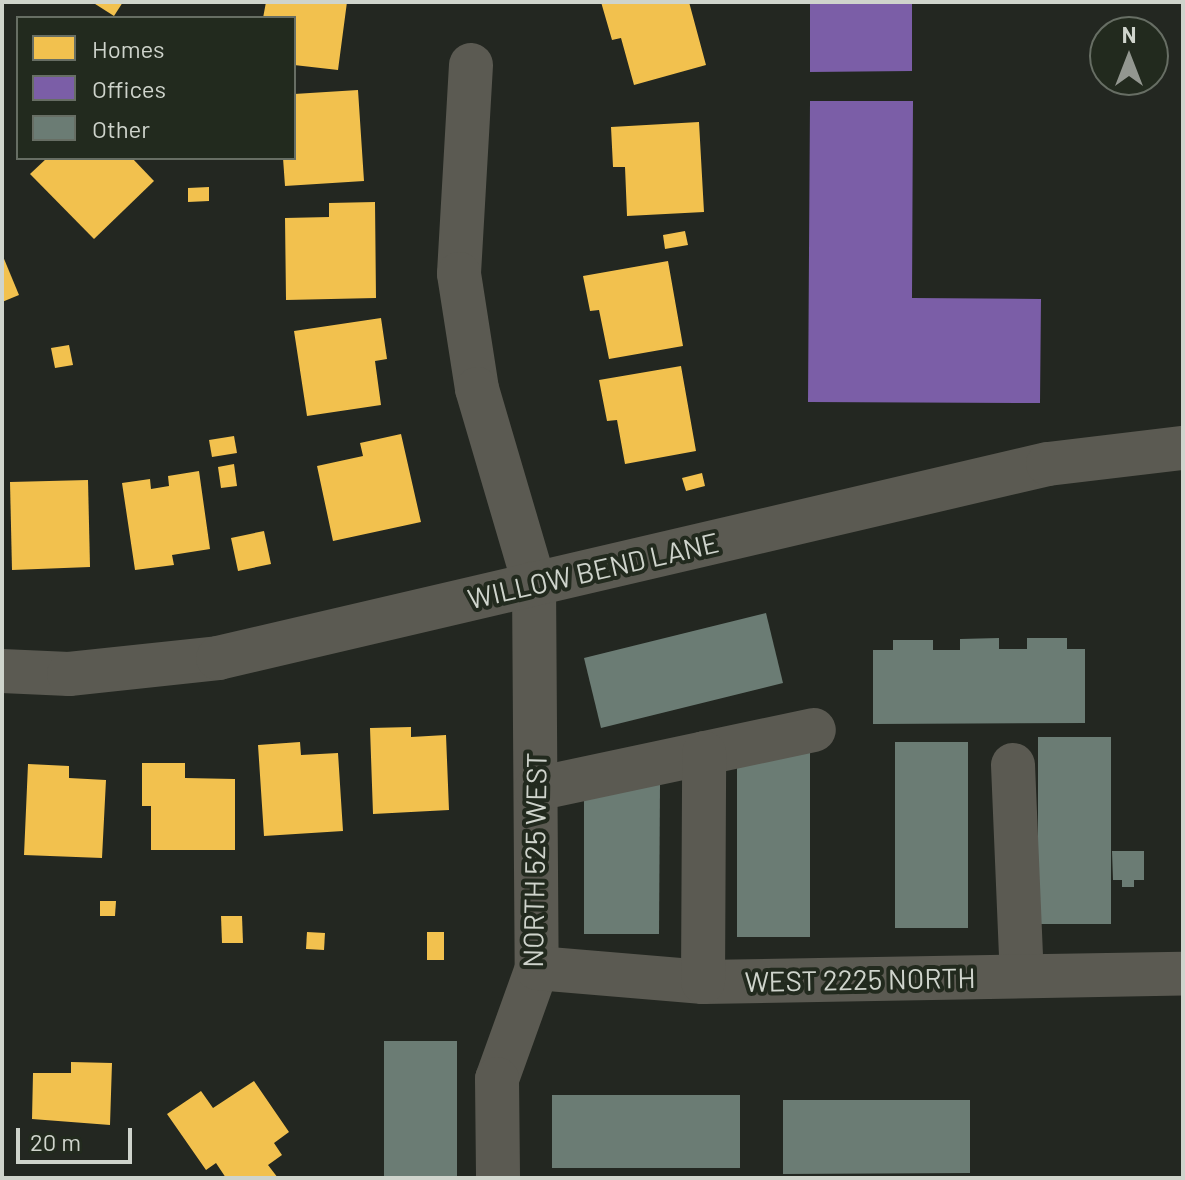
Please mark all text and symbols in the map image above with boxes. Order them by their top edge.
legend [16,16,296,160]
north arrow [1089,16,1169,96]
text: N [1122,21,1136,47]
text: Homes [92,34,165,63]
text: Offices [92,74,166,103]
text: Other [92,114,150,143]
street label: WILLOW BEND LANE [464,525,722,615]
street label: NORTH 525 WEST [515,752,553,968]
street label: WEST 2225 NORTH [744,960,976,998]
scale bar [20,1112,136,1162]
text: 20 m [30,1127,81,1156]

